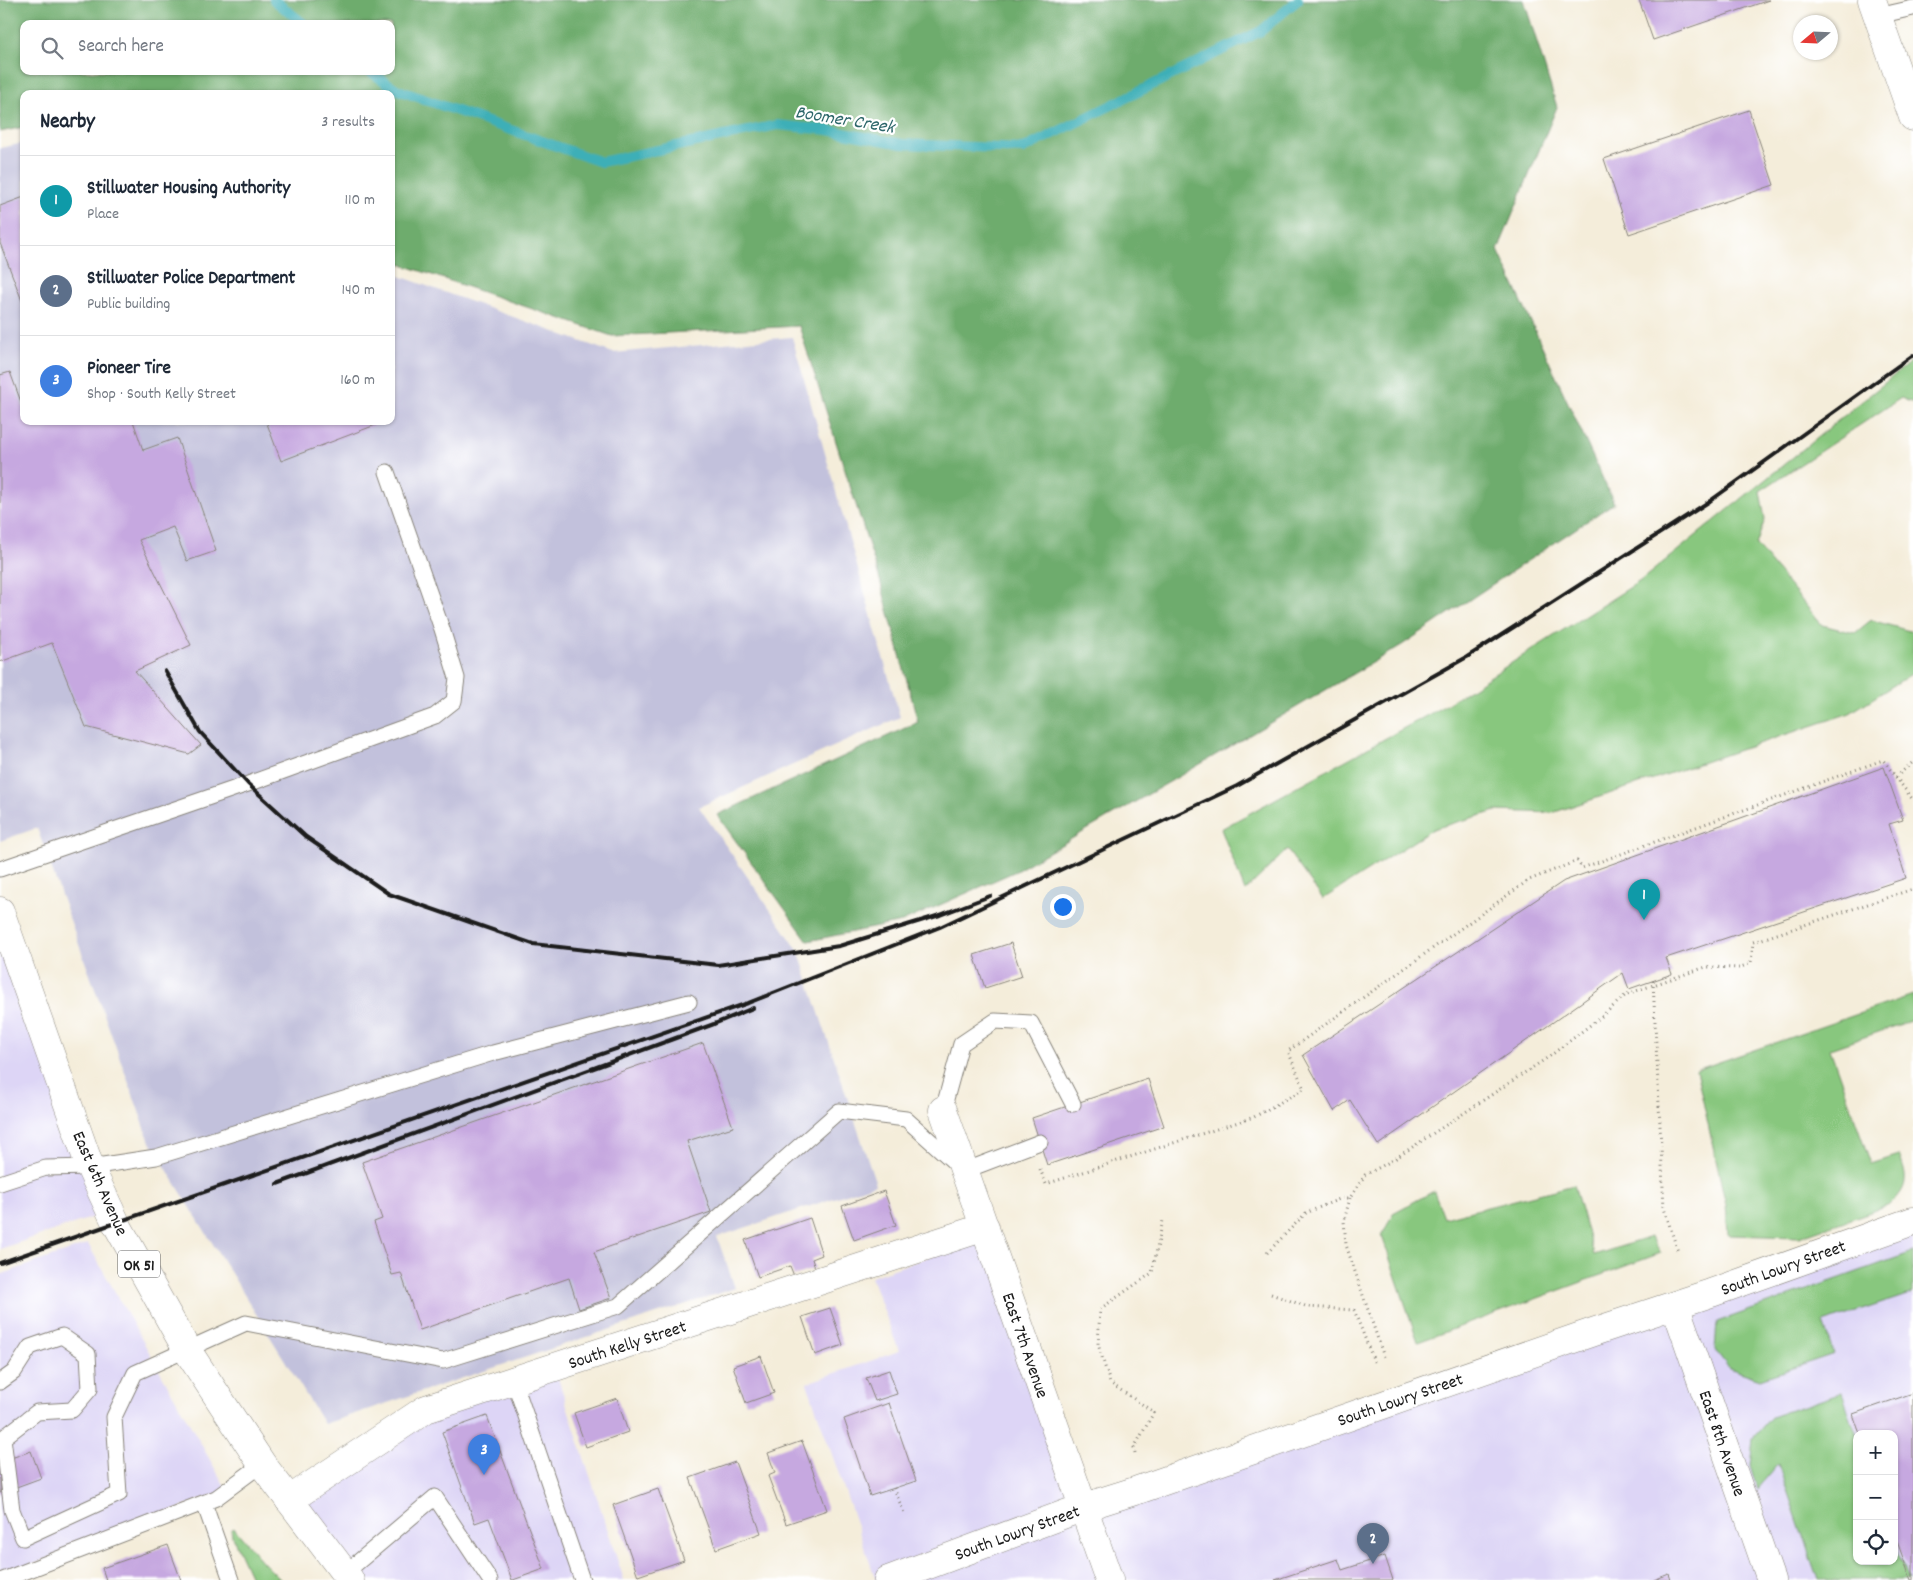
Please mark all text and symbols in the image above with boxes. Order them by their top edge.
north arrow [1793,15,1838,60]
search box [20,20,395,75]
icon: search [38,34,66,62]
text: Search here [78,34,164,61]
water label: Boomer Creek [793,100,898,143]
text: Nearby [40,108,95,138]
text: 3 results [321,111,375,134]
text: Stillwater Housing Authority [87,176,290,203]
text: 1 [54,189,58,212]
text: 110 m [345,189,375,212]
text: Place [87,203,119,226]
text: Stillwater Police Department [87,266,295,293]
text: 2 [53,279,60,302]
text: 140 m [341,279,375,302]
text: Public building [87,293,170,316]
text: Pioneer Tire [87,356,171,383]
text: 3 [52,369,60,392]
text: 160 m [340,369,375,392]
text: Shop · South Kelly Street [87,383,236,406]
pin: 1 [1628,879,1660,920]
your location [1050,894,1076,920]
street label: East 6th Avenue [65,1128,133,1240]
street label: South Lowry Street [1718,1235,1850,1304]
road number: OK 51 [118,1250,160,1278]
street label: East 7th Avenue [994,1290,1053,1402]
street label: South Kelly Street [566,1315,690,1377]
street label: South Lowry Street [1335,1368,1467,1435]
street label: East 8th Avenue [1691,1388,1750,1500]
map controls [1853,1430,1898,1565]
button: + [1853,1430,1898,1475]
pin: 3 [468,1434,500,1475]
button: − [1853,1475,1898,1520]
street label: South Lowry Street [952,1500,1084,1569]
button: locate [1853,1520,1898,1565]
pin: 2 [1357,1523,1389,1564]

